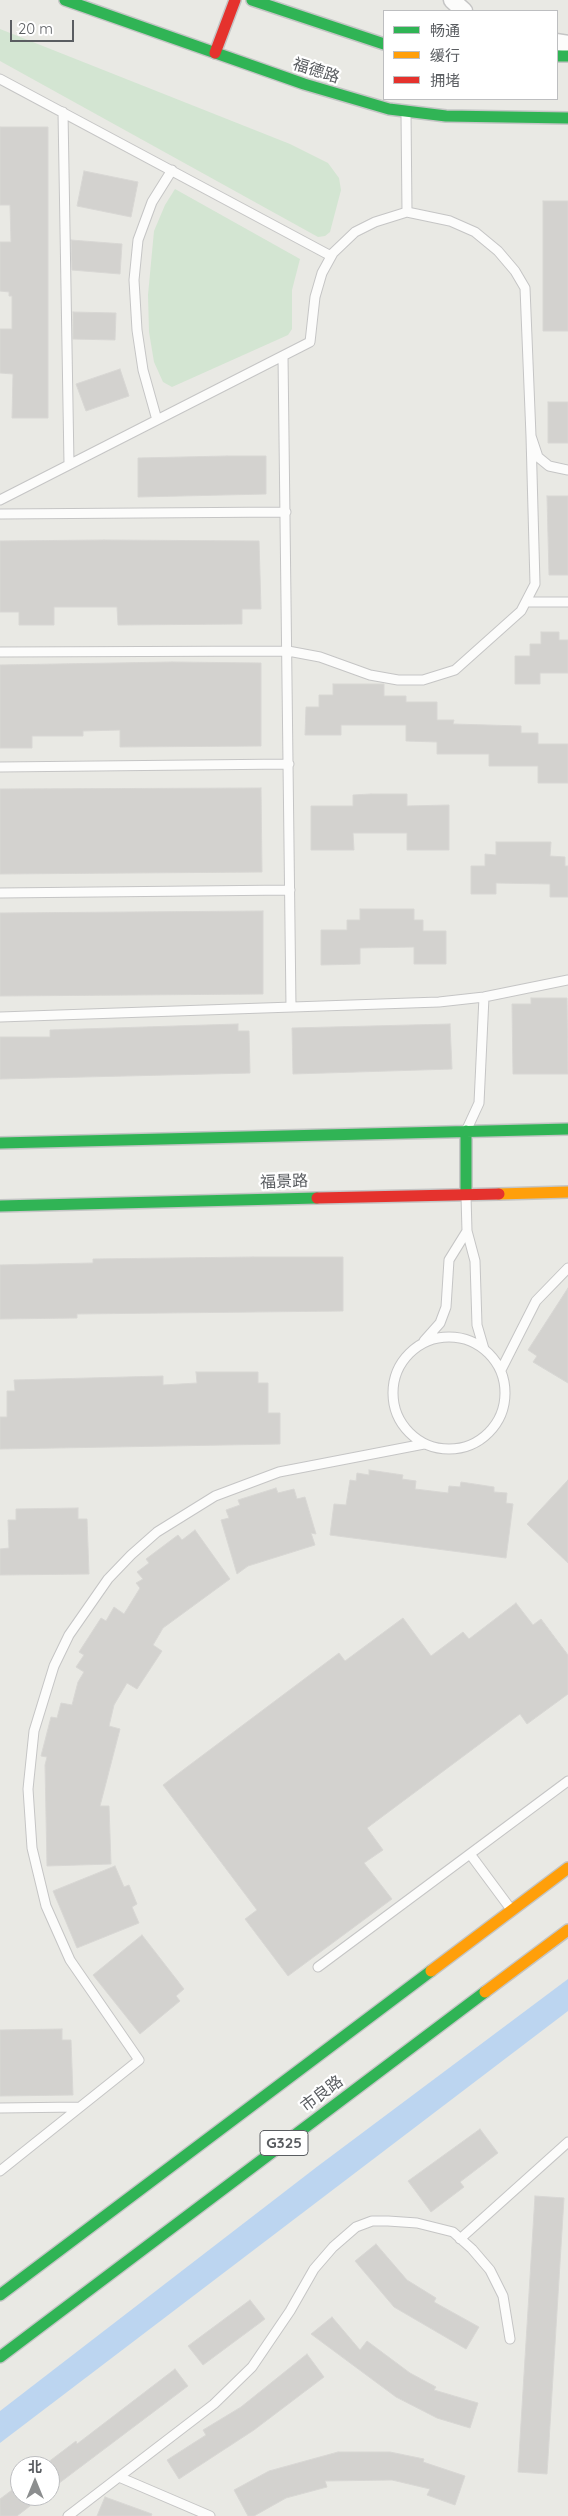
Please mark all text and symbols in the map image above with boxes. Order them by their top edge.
scale bar [12,10,76,42]
legend [383,10,558,100]
text: 20 m [18,19,53,38]
text: 畅通 [430,21,460,40]
text: 缓行 [430,46,460,65]
street label: 福德路 [290,54,342,88]
text: 拥堵 [430,71,460,90]
street label: 福景路 [260,1172,308,1192]
street label: 市良路 [297,2072,347,2116]
road number: G325 [260,2130,308,2156]
north arrow [10,2456,60,2506]
text: 北 [28,2458,42,2476]

